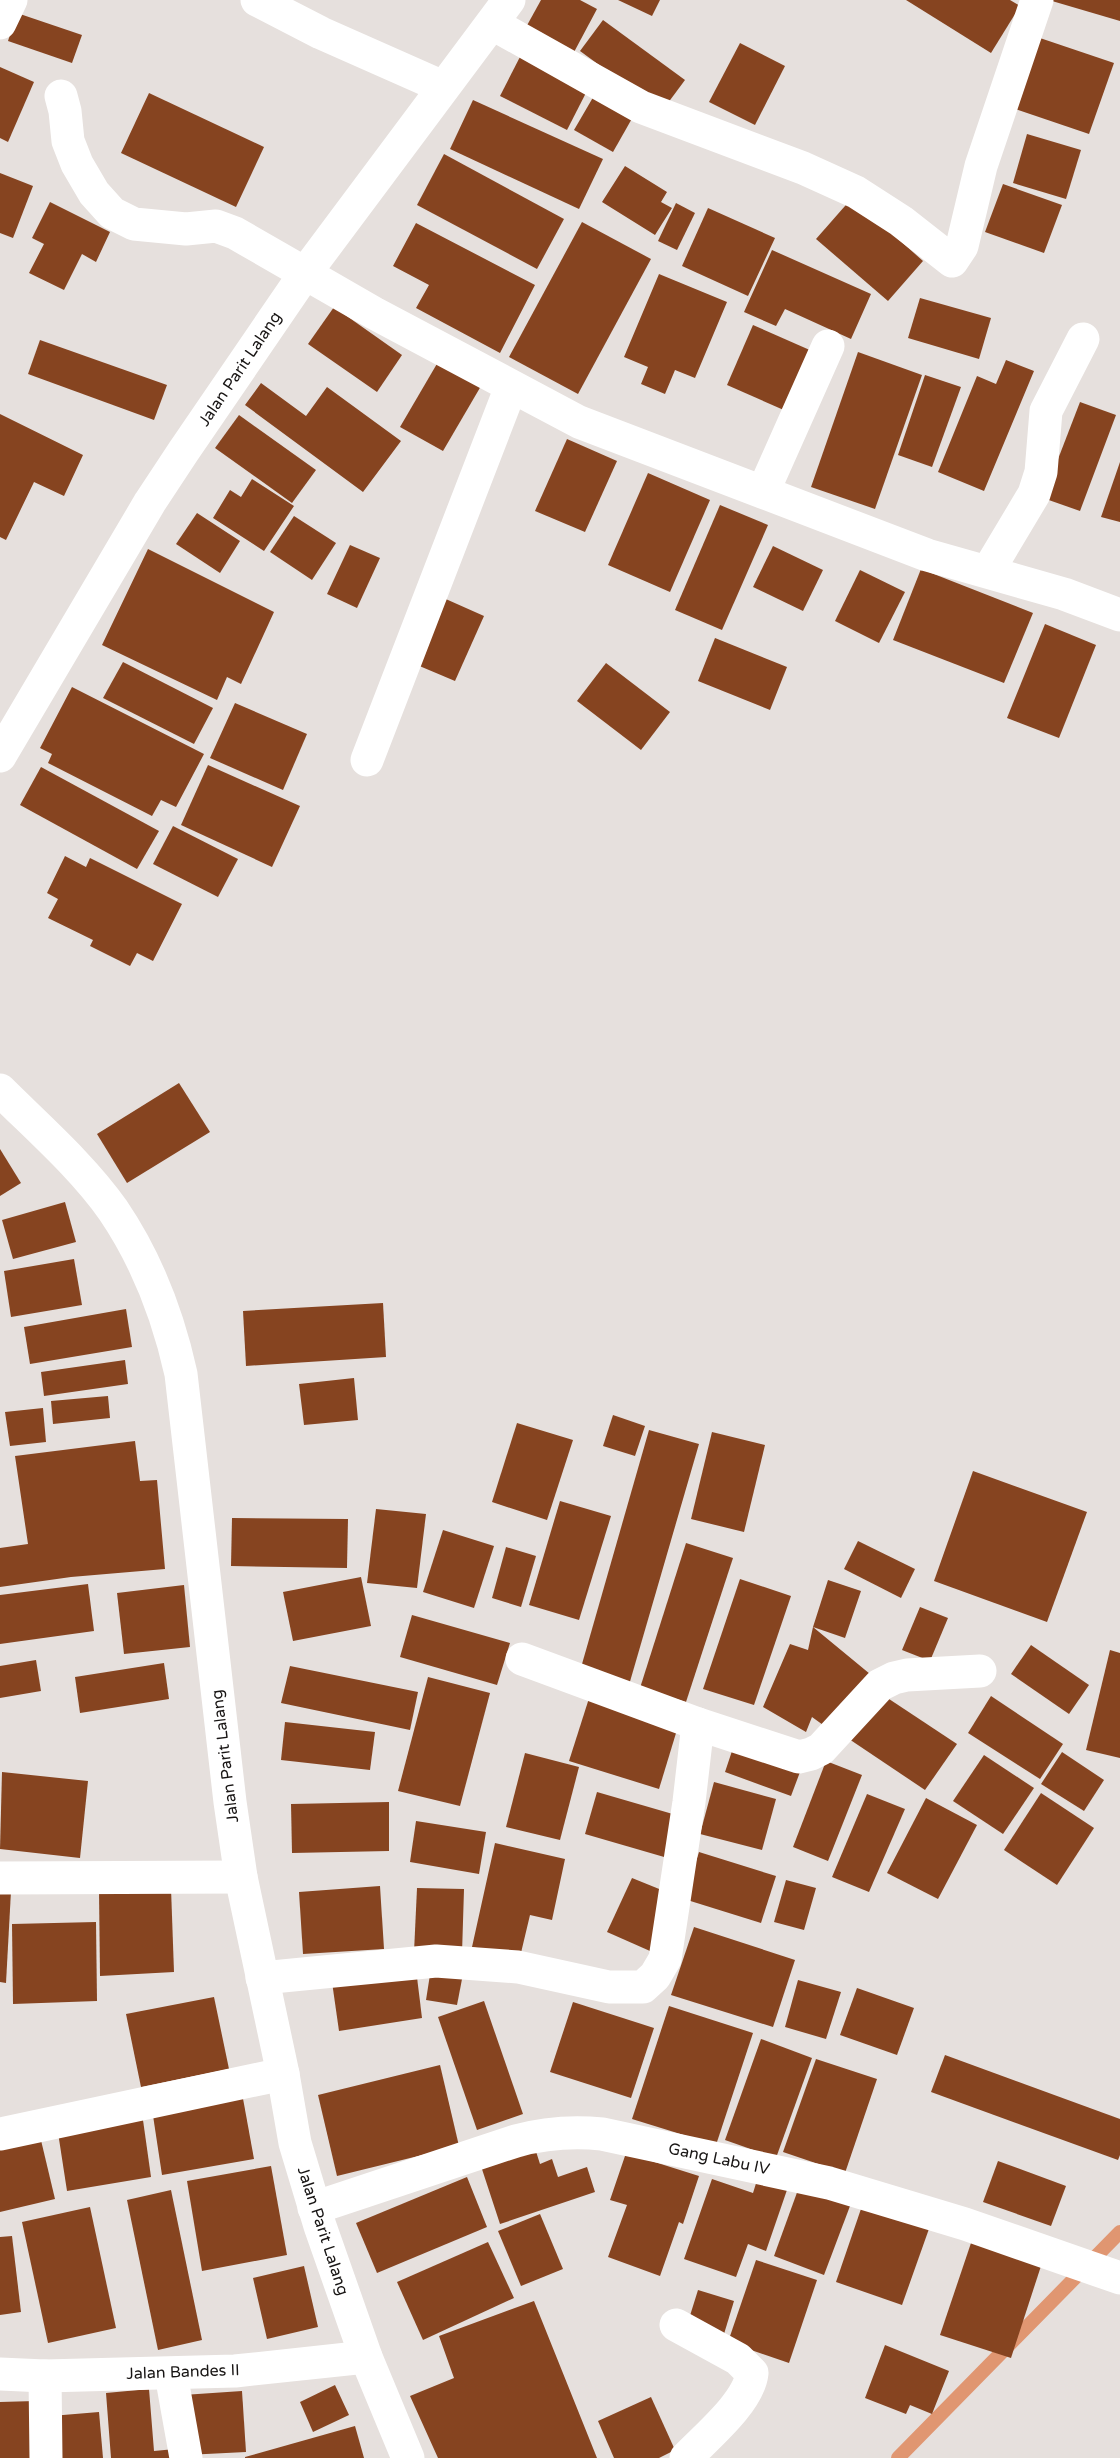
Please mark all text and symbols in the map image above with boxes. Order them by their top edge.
street label: Jalan Parit Lalang [194,308,286,430]
street label: Jalan Parit Lalang [207,1688,243,1824]
street label: Gang Labu IV [667,2139,771,2179]
street label: Jalan Parit Lalang [293,2164,353,2298]
street label: Jalan Bandes II [126,2360,240,2384]

